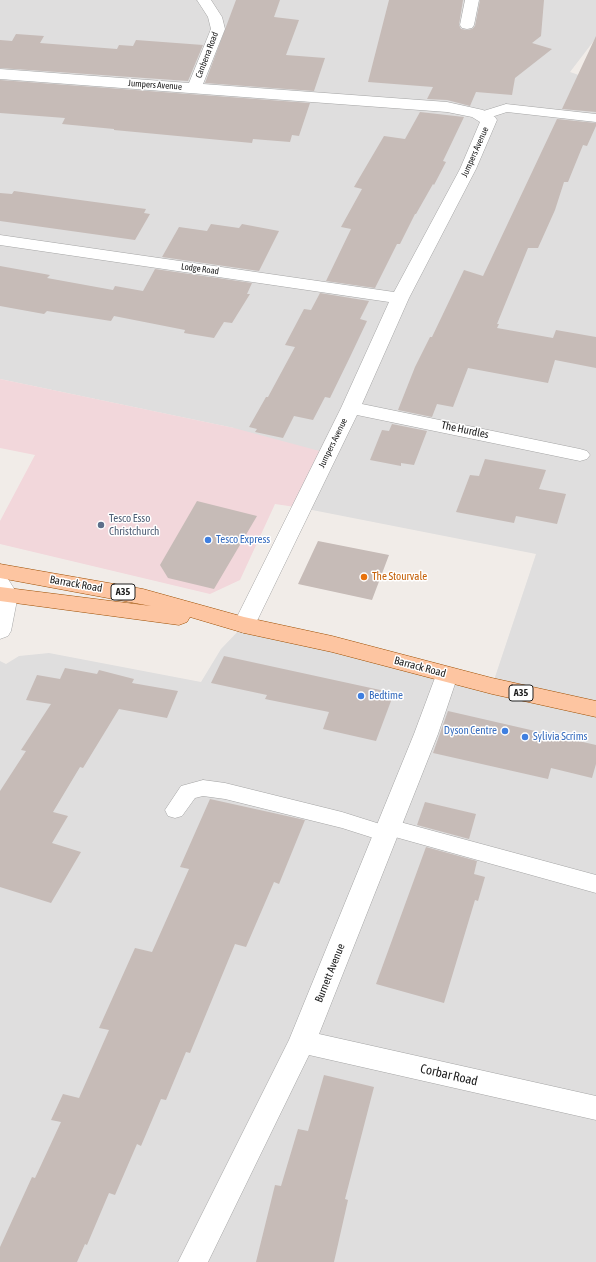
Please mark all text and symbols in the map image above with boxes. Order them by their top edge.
street label: Canberra Road [193,30,221,80]
street label: Jumpers Avenue [128,78,182,92]
street label: Jumpers Avenue [459,125,491,179]
street label: Lodge Road [180,261,220,277]
street label: Jumpers Avenue [316,416,350,470]
street label: The Hurdles [440,419,490,441]
place label: Tesco Esso Christchurch [109,512,159,538]
marker: Tesco Esso Christchurch [96,520,106,530]
place label: Tesco Express [216,533,270,547]
marker: Tesco Express [203,535,213,545]
place label: The Stourvale [372,570,427,584]
marker: The Stourvale [359,572,369,582]
street label: Barrack Road [49,573,103,595]
road number: A35 [111,584,135,600]
street label: Barrack Road [393,654,447,680]
road number: A35 [509,685,533,701]
place label: Bedtime [369,689,403,703]
marker: Bedtime [356,691,366,701]
place label: Dyson Centre [444,724,497,738]
marker: Dyson Centre [500,726,510,736]
place label: Sylivia Scrims [533,730,587,744]
marker: Sylivia Scrims [520,732,530,742]
street label: Burnett Avenue [312,942,348,1004]
street label: Corbar Road [419,1061,479,1089]

